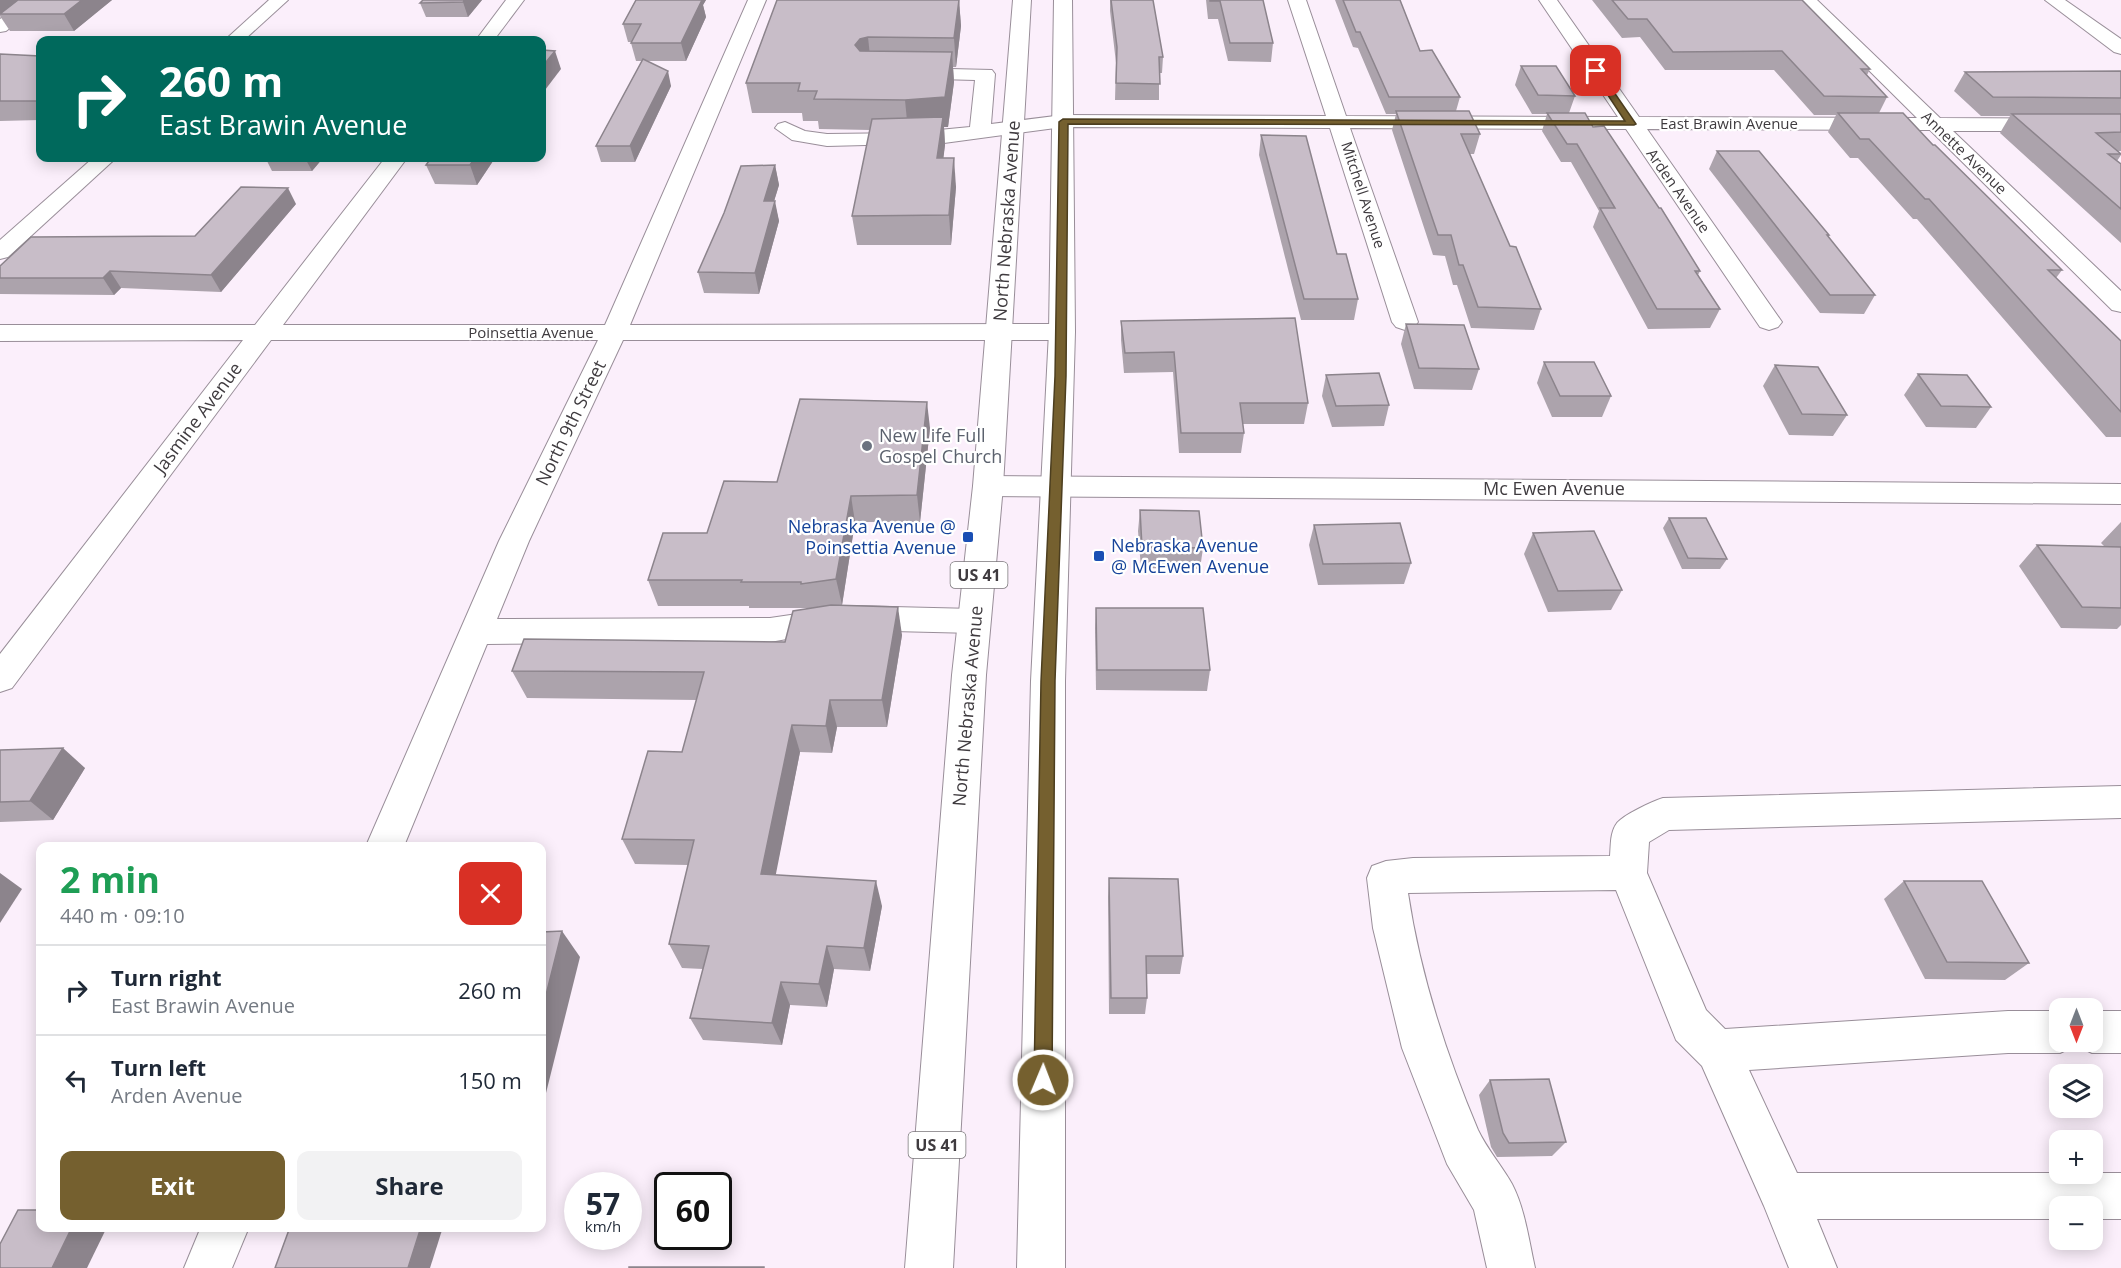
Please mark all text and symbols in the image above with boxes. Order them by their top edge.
pin [1570,45,1621,96]
text: 260 m [159,52,283,109]
icon: arrive [1579,54,1612,87]
icon: right [60,60,138,138]
text: East Brawin Avenue [159,106,407,143]
street label: Annette Avenue [1918,106,2012,198]
street label: East Brawin Avenue [1660,113,1798,133]
street label: North Nebraska Avenue [987,120,1025,322]
street label: Mitchell Avenue [1337,139,1391,251]
street label: Arden Avenue [1642,144,1715,237]
street label: Poinsettia Avenue [468,322,594,342]
street label: North 9th Street [529,356,611,489]
street label: Jasmine Avenue [146,357,247,479]
place label: New Life Full Gospel Church [879,423,1002,468]
marker: New Life Full Gospel Church [860,439,874,453]
street label: Mc Ewen Avenue [1483,476,1625,500]
place label: Nebraska Avenue @ Poinsettia Avenue [788,514,956,559]
marker: Nebraska Avenue @ Poinsettia Avenue [961,530,975,544]
place label: Nebraska Avenue @ McEwen Avenue [1111,533,1269,578]
marker: Nebraska Avenue @ McEwen Avenue [1092,549,1106,563]
road number: US 41 [950,562,1008,588]
street label: North Nebraska Avenue [946,605,988,807]
text: 2 min [60,855,160,904]
button: close [459,862,522,925]
text: 440 m · 09:10 [60,902,185,929]
text: Turn right [111,962,222,992]
icon: right [60,974,93,1007]
text: 260 m [458,975,522,1005]
text: East Brawin Avenue [111,992,295,1019]
north arrow [2049,998,2103,1052]
map controls [2049,998,2103,1250]
position arrow [1011,1048,1075,1112]
text: Turn left [111,1052,206,1082]
icon: left [60,1064,93,1097]
button: layers [2049,1064,2103,1118]
text: 150 m [458,1065,522,1095]
text: Arden Avenue [111,1082,242,1109]
button: + [2049,1130,2103,1184]
road number: US 41 [908,1132,966,1158]
button: Exit [60,1151,285,1220]
button: Share [297,1151,522,1220]
speed limit sign: 60 [654,1172,732,1250]
text: 57 [586,1183,620,1224]
button: − [2049,1196,2103,1250]
text: km/h [585,1216,621,1236]

